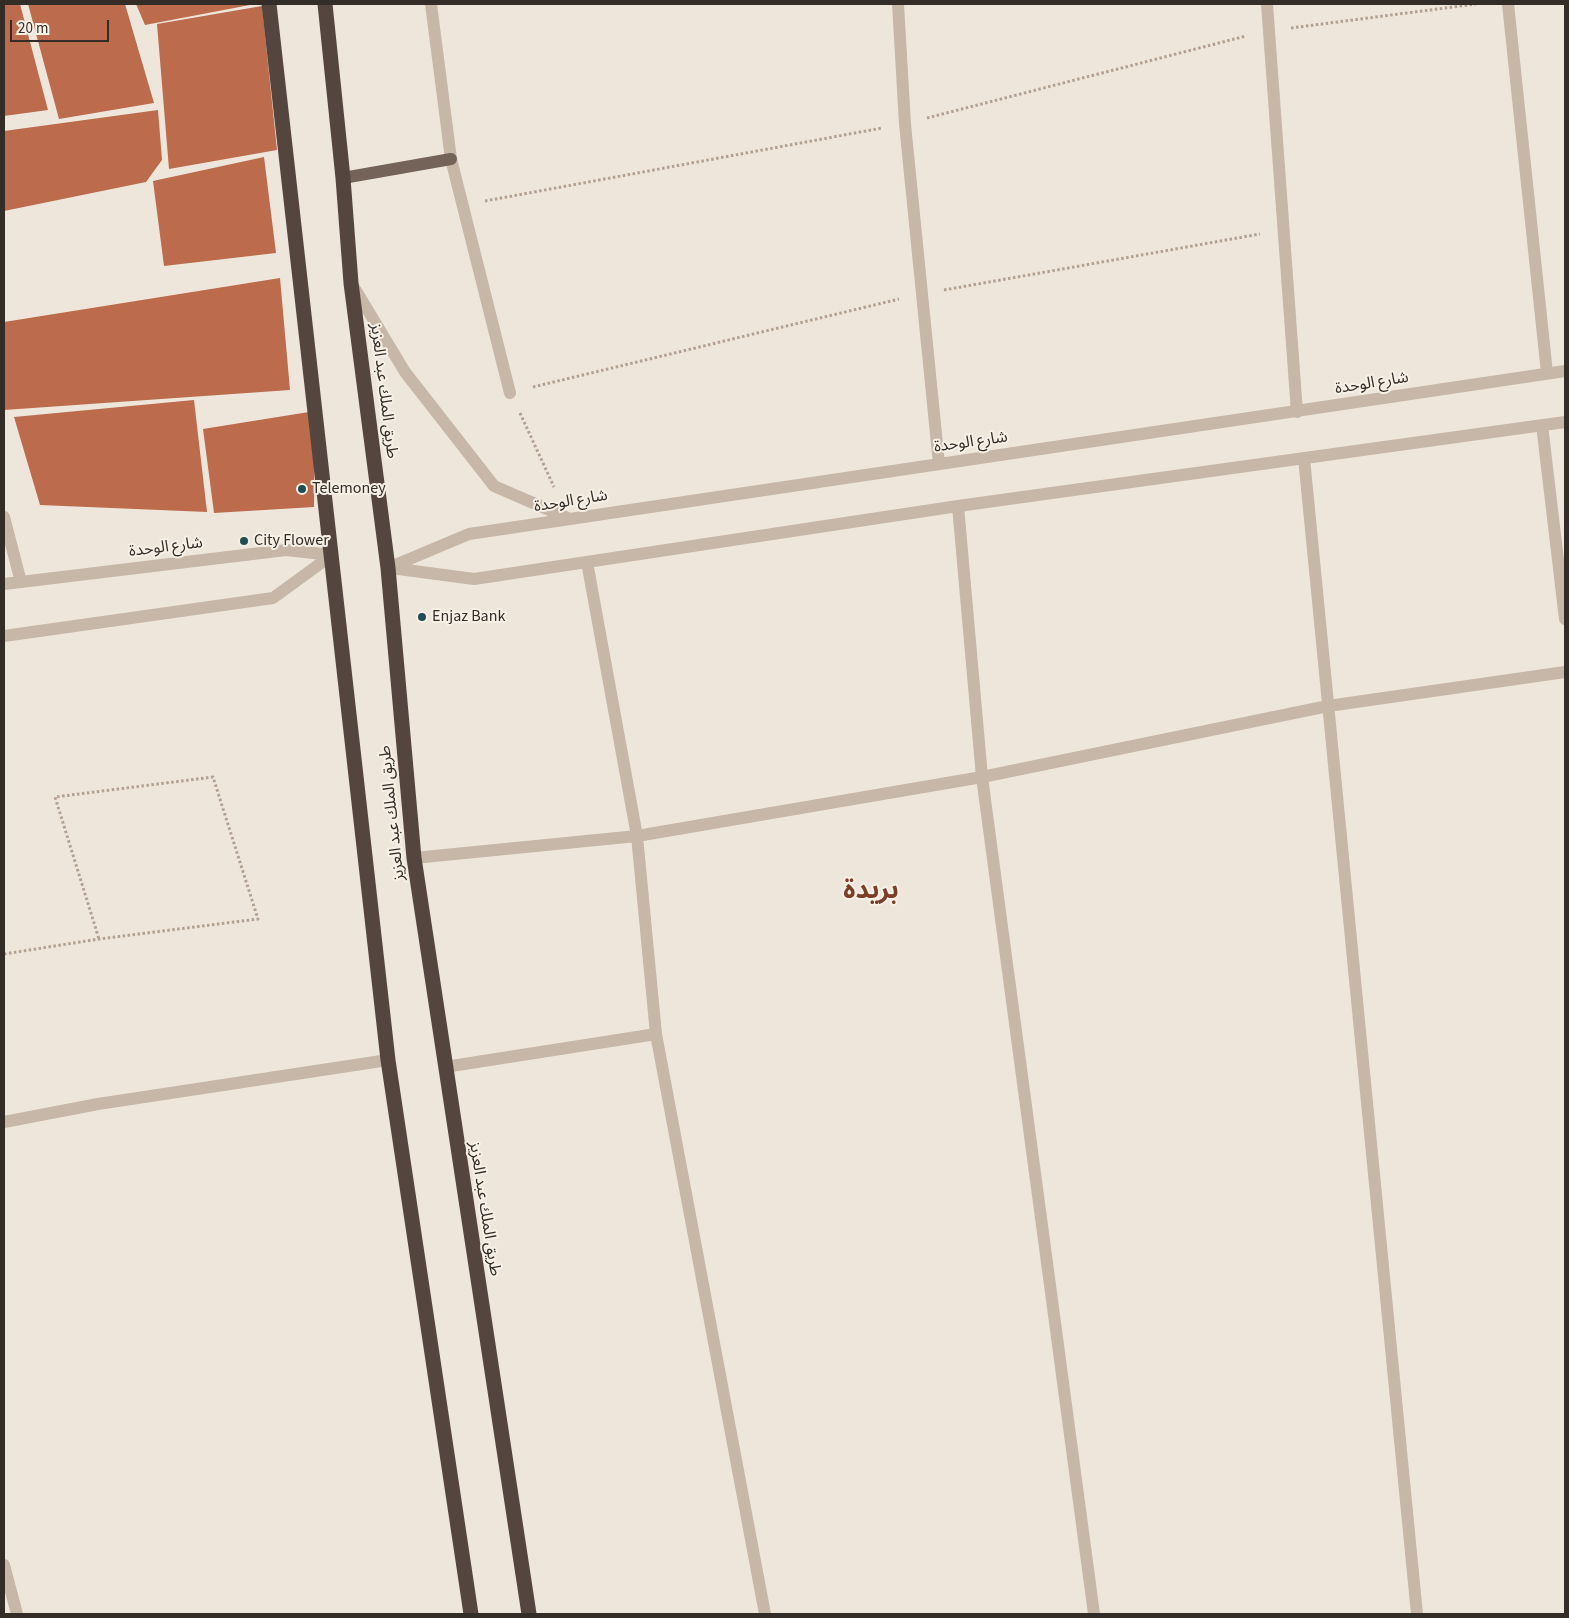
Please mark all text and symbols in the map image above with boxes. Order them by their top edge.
scale bar [12,10,111,42]
text: 20 m [18,18,48,39]
street label: طريق الملك عبد العزيز [365,322,401,460]
street label: شارع الوحدة [1334,369,1410,399]
street label: شارع الوحدة [933,428,1009,458]
place label: Telemoney [312,479,386,499]
marker: Telemoney [296,483,308,495]
street label: شارع الوحدة [533,487,609,517]
place label: City Flower [254,531,329,551]
street label: شارع الوحدة [128,534,204,562]
marker: City Flower [238,535,250,547]
place label: Enjaz Bank [432,607,505,627]
marker: Enjaz Bank [416,611,428,623]
street label: طريق الملك عبد العزيز [376,744,410,882]
district label: بريدة [843,876,899,908]
street label: طريق الملك عبد العزيز [464,1140,504,1278]

